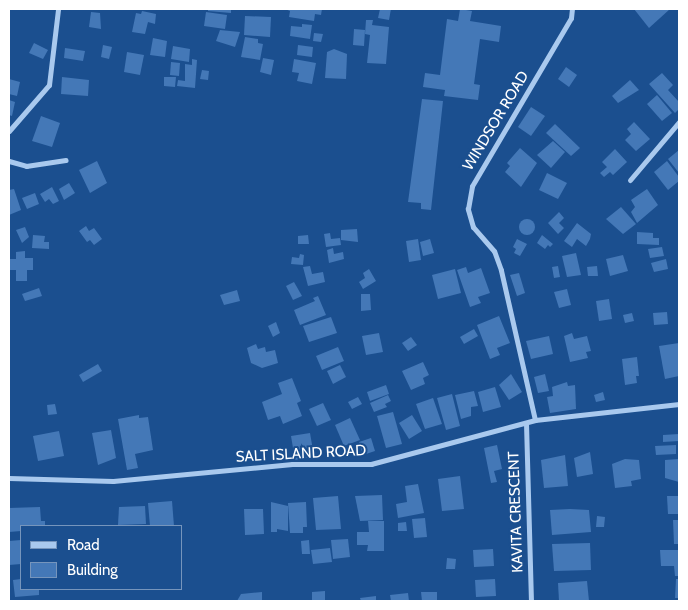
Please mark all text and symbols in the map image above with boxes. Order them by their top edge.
street label: WINDSOR ROAD [459,68,533,174]
street label: SALT ISLAND ROAD [235,442,367,466]
street label: KAVITA CRESCENT [505,451,527,573]
legend [20,525,182,590]
text: Road [67,536,100,554]
text: Building [67,561,118,579]

